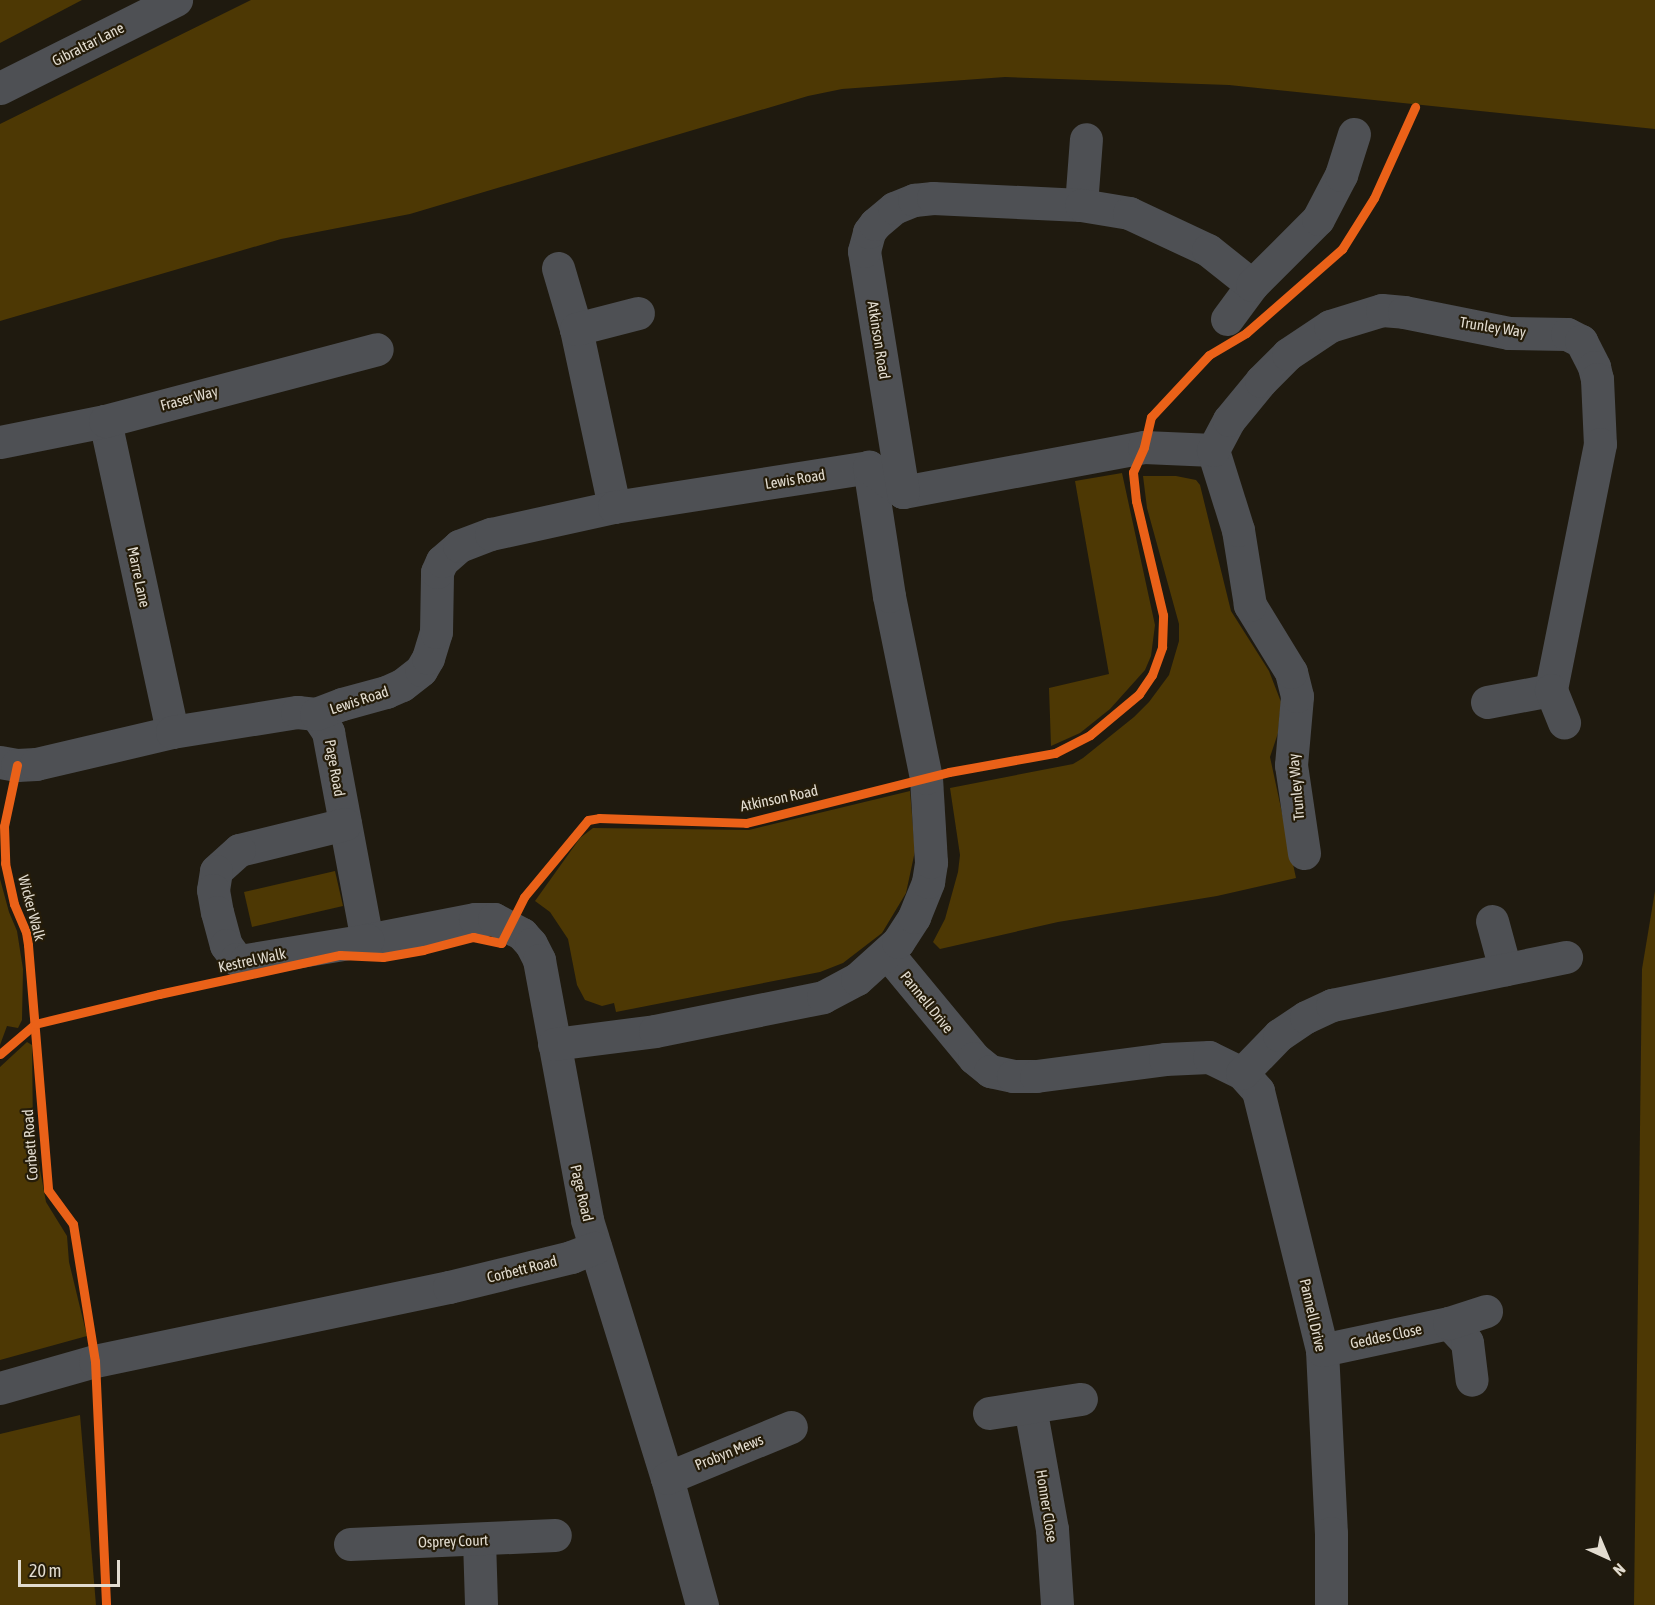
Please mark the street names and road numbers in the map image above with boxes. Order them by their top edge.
street label: Gibraltar Lane [49,18,127,70]
street label: Atkinson Road [864,300,894,380]
street label: Trunley Way [1459,313,1527,341]
street label: Fraser Way [158,382,220,414]
street label: Lewis Road [764,465,826,493]
street label: Marre Lane [124,545,154,609]
street label: Lewis Road [327,682,391,718]
street label: Page Road [321,738,349,798]
street label: Trunley Way [1284,753,1308,821]
street label: Atkinson Road [739,781,819,815]
street label: Wicker Walk [15,873,49,943]
street label: Kestrel Walk [217,944,287,976]
street label: Pannell Drive [897,967,957,1037]
street label: Corbett Road [19,1109,41,1181]
street label: Page Road [567,1163,597,1223]
street label: Corbett Road [485,1252,559,1286]
street label: Pannell Drive [1296,1277,1330,1353]
street label: Geddes Close [1349,1320,1423,1352]
street label: Probyn Mews [692,1430,766,1474]
street label: Honner Close [1032,1468,1062,1544]
street label: Osprey Court [418,1531,488,1551]

